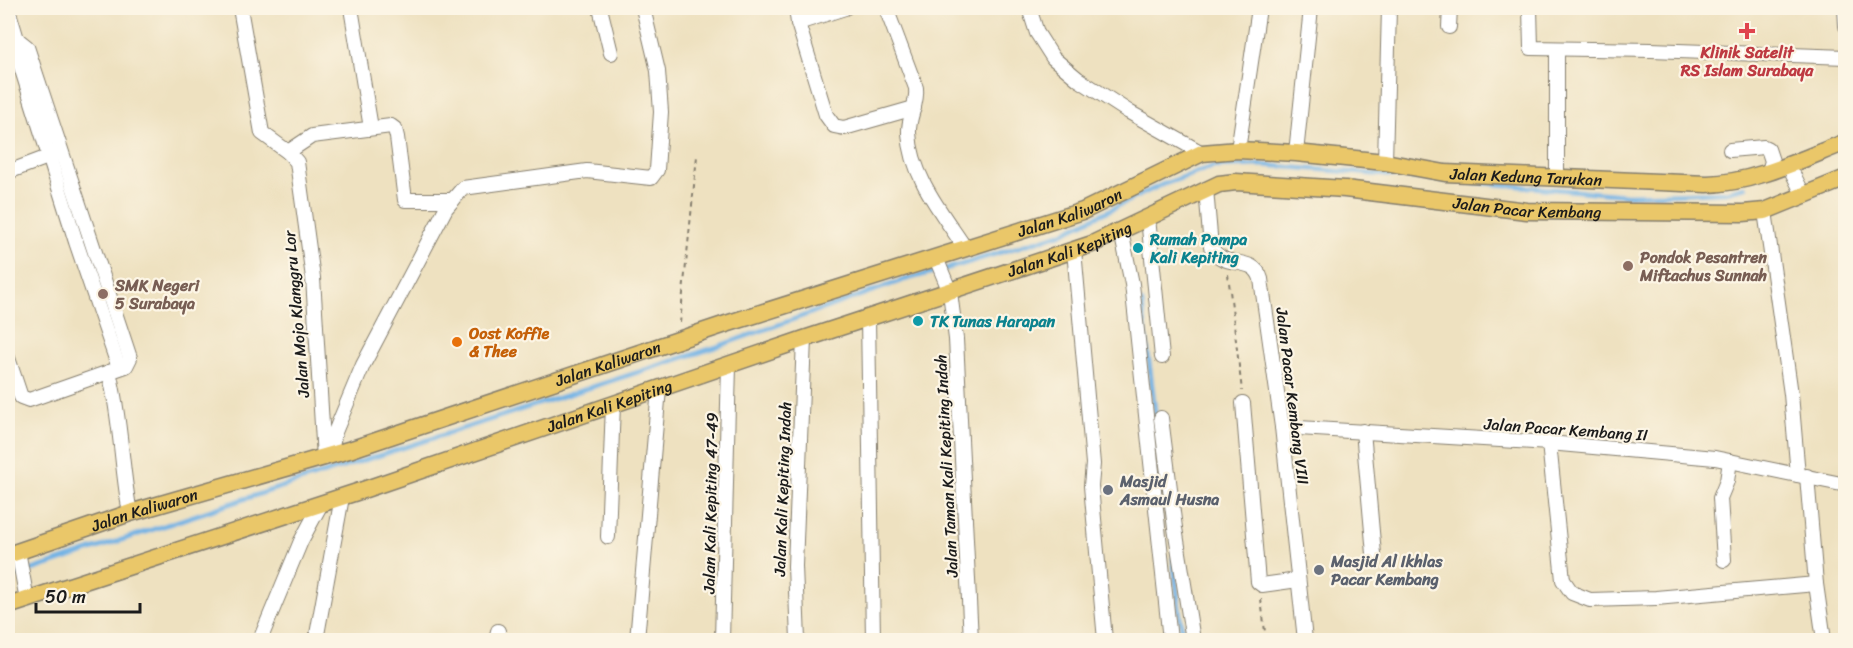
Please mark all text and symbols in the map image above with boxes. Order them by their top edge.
marker: Klinik Satelit RS Islam Surabaya [1738,22,1756,40]
place label: Klinik Satelit RS Islam Surabaya [1680,38,1814,85]
street label: Jalan Kedung Tarukan [1448,159,1603,195]
street label: Jalan Kaliwaron [1013,180,1128,246]
street label: Jalan Pacar Kembang [1450,188,1601,227]
street label: Jalan Kali Kepiting [1003,213,1137,286]
place label: Rumah Pompa Kali Kepiting [1149,225,1247,272]
street label: Jalan Mojo Klanggru Lor [275,228,318,400]
marker: Rumah Pompa Kali Kepiting [1131,241,1145,255]
place label: Pondok Pesantren Miftachus Sunnah [1639,243,1768,290]
marker: Pondok Pesantren Miftachus Sunnah [1621,259,1635,273]
place label: SMK Negeri 5 Surabaya [114,271,200,318]
marker: SMK Negeri 5 Surabaya [96,287,110,301]
street label: Jalan Pacar Kembang VIII [1267,305,1318,486]
place label: TK Tunas Harapan [930,307,1055,336]
marker: TK Tunas Harapan [911,314,925,328]
place label: Oost Koffie & Thee [468,319,549,366]
street label: Jalan Kaliwaron [550,333,665,395]
marker: Oost Koffie & Thee [450,335,464,349]
street label: Jalan Taman Kali Kepiting Indah [926,354,967,579]
street label: Jalan Kali Kepiting [542,371,676,441]
street label: Jalan Kali Kepiting Indah [765,401,800,578]
street label: Jalan Pacar Kembang II [1482,409,1649,450]
street label: Jalan Kali Kepiting 47-49 [694,412,727,595]
place label: Masjid Asmaul Husna [1119,467,1219,514]
street label: Jalan Kaliwaron [87,480,202,541]
marker: Masjid Asmaul Husna [1101,483,1115,497]
place label: Masjid Al Ikhlas Pacar Kembang [1330,547,1443,594]
marker: Masjid Al Ikhlas Pacar Kembang [1312,563,1326,577]
scale bar [36,576,140,614]
text: 50 m [45,581,86,613]

